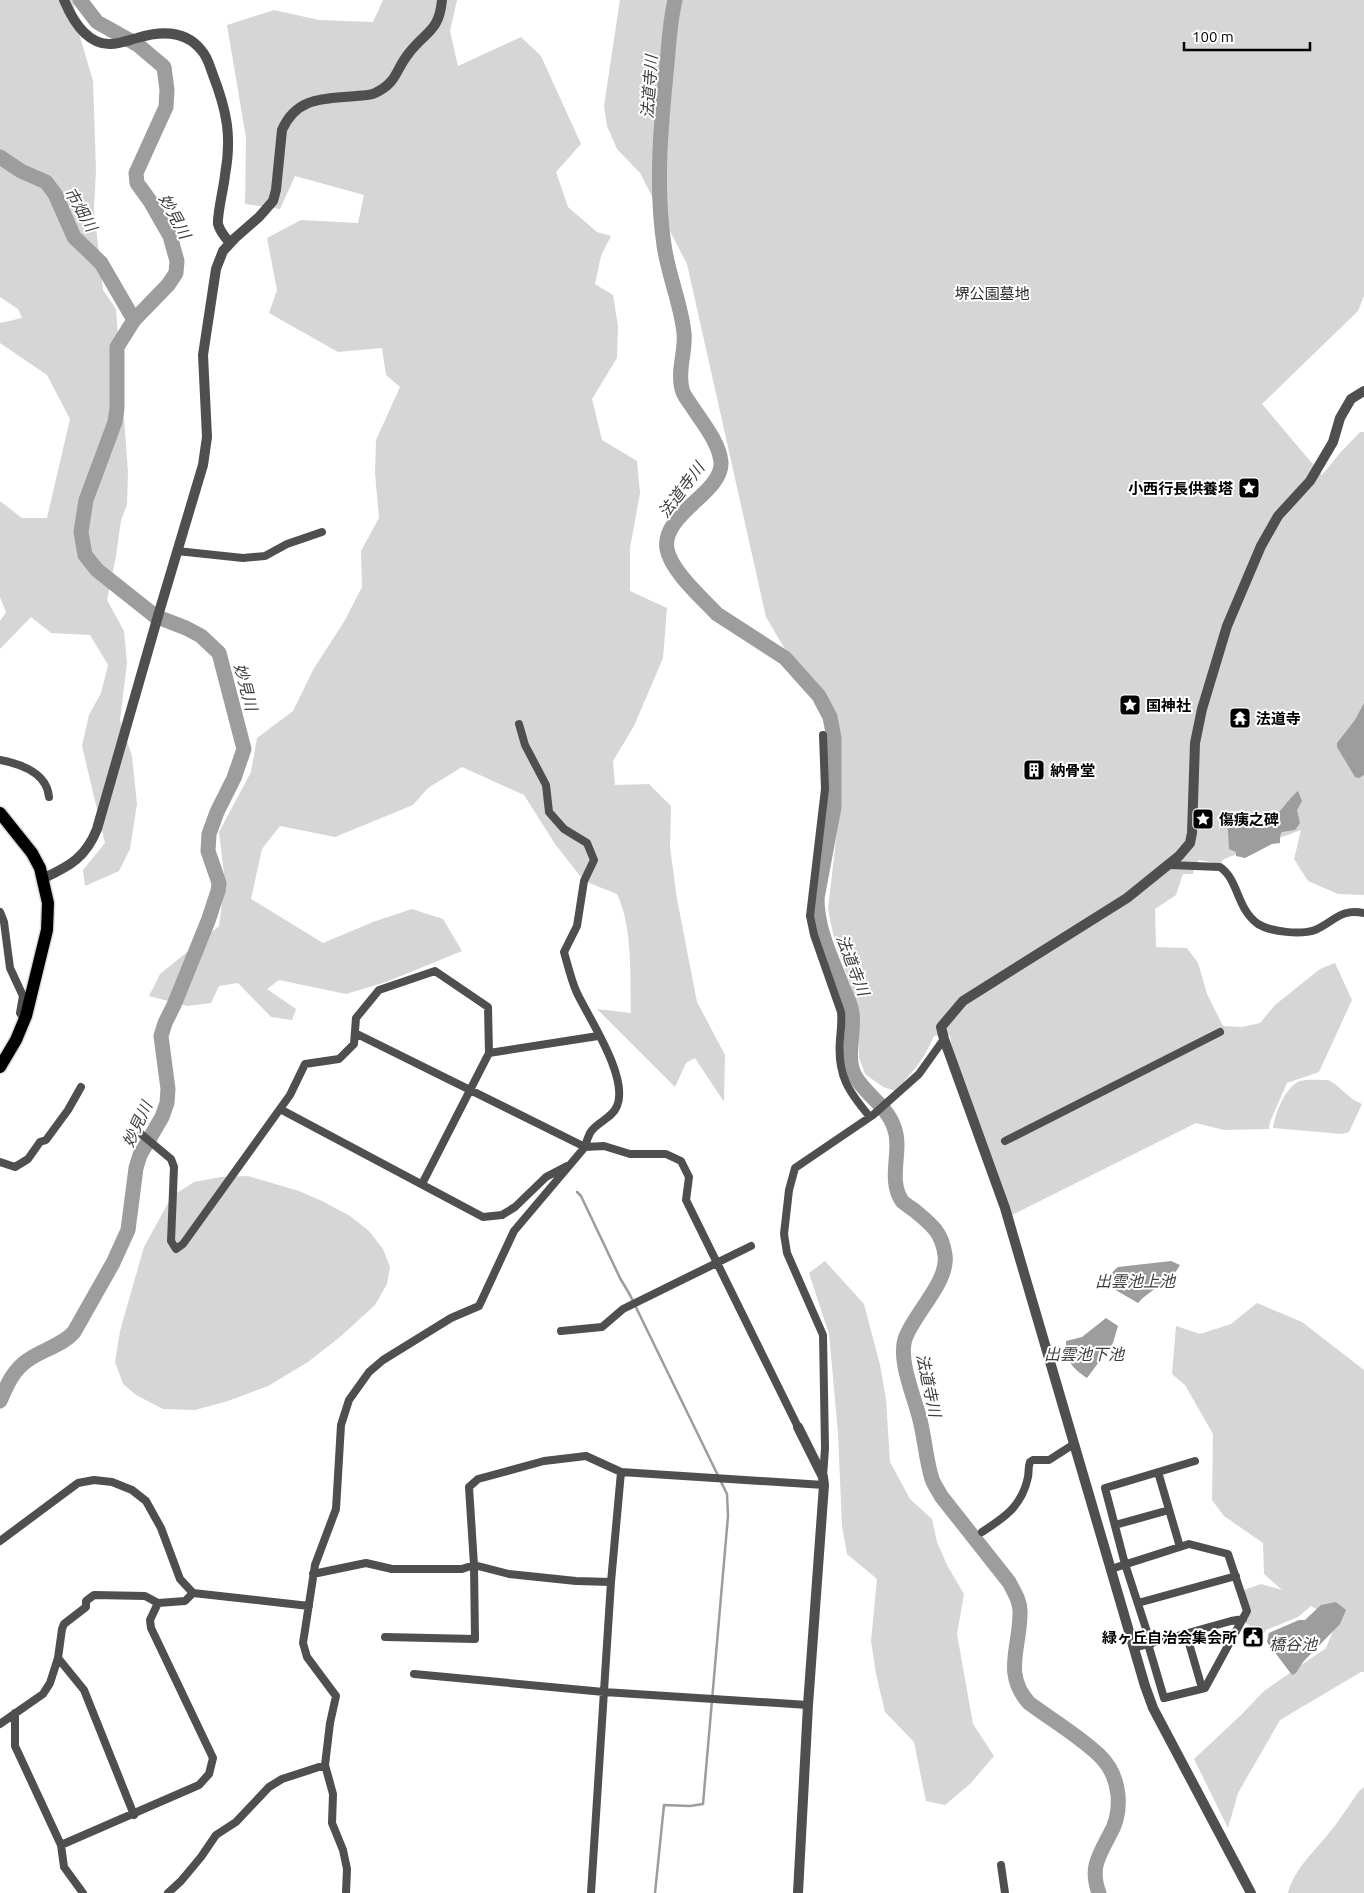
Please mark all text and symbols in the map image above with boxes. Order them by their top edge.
scale bar [1184,20,1310,52]
text: 100 m [1192,28,1234,45]
water label: 法道寺川 [638,52,660,120]
water label: 市畑川 [61,184,102,236]
water label: 妙見川 [156,191,195,243]
park label: 堺公園墓地 [954,285,1030,302]
water label: 法道寺川 [655,457,709,521]
place icon: 小西行長供養塔 [1237,476,1261,500]
place label: 小西行長供養塔 [1128,480,1233,497]
water label: 妙見川 [231,661,261,714]
place icon: 国神社 [1118,693,1142,717]
place label: 国神社 [1146,697,1191,714]
temple icon: 法道寺 [1228,706,1252,730]
place label: 法道寺 [1256,710,1301,727]
building icon: 納骨堂 [1022,758,1046,782]
place label: 納骨堂 [1050,762,1095,779]
place icon: 傷痍之碑 [1191,807,1215,831]
place label: 傷痍之碑 [1219,811,1279,828]
water label: 法道寺川 [833,932,874,1000]
water label: 妙見川 [119,1097,156,1150]
water label: 出雲池上池 [1095,1272,1177,1290]
water label: 出雲池下池 [1044,1345,1126,1363]
water label: 法道寺川 [914,1352,945,1420]
public building icon: 緑ヶ丘自治会集会所 [1241,1625,1265,1649]
place label: 緑ヶ丘自治会集会所 [1102,1629,1237,1646]
water label: 橋谷池 [1269,1635,1319,1653]

